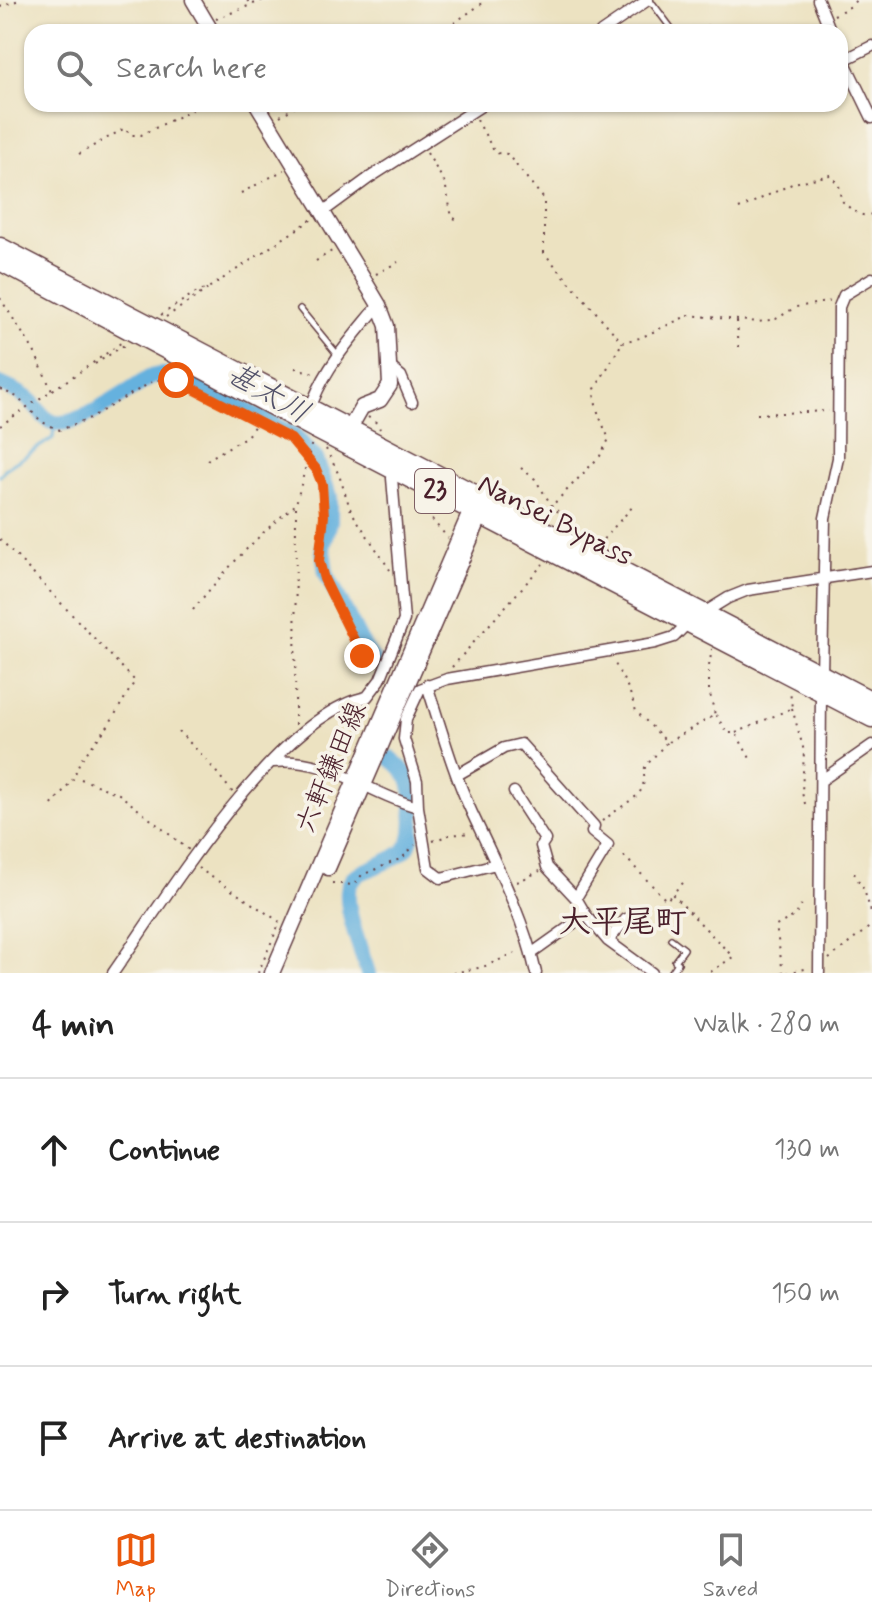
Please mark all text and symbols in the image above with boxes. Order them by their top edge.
search box [24,24,848,112]
icon: search [52,46,96,90]
text: Search here [116,49,267,88]
water label: 甚太川 [219,355,317,433]
route start [158,362,194,398]
street label: Nansei Bypass [471,466,639,576]
road number: 23 [415,469,455,513]
route end [344,638,380,674]
street label: 六軒鎌田線 [288,696,376,840]
district label: 大平尾町 [559,902,687,944]
text: 4 min [32,1003,115,1048]
text: Walk · 280 m [693,1008,840,1042]
icon: ahead [32,1128,76,1172]
text: Continue [108,1131,220,1170]
text: 130 m [774,1133,840,1167]
icon: right [32,1272,76,1316]
text: Turn right [108,1275,241,1314]
text: 150 m [771,1277,840,1311]
icon: arrive [32,1416,76,1460]
text: Arrive at destination [108,1419,366,1458]
tab: Map [114,1528,158,1604]
tab: Directions [385,1528,475,1604]
tab: Saved [703,1528,758,1604]

